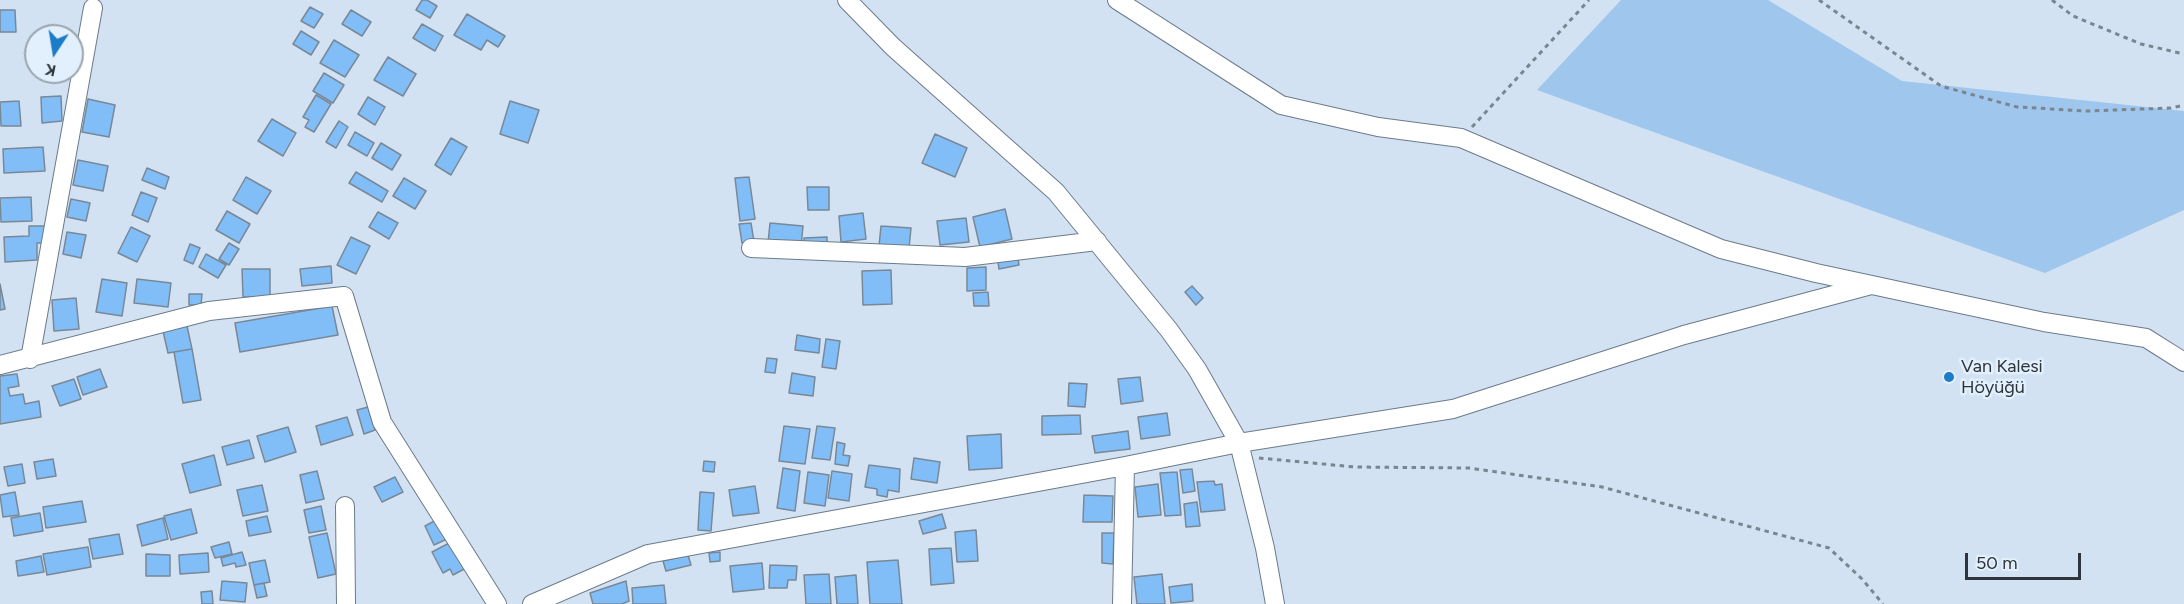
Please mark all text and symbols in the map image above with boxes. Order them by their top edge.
north arrow [24,24,84,84]
text: K [43,60,58,81]
place label: Van Kalesi Höyüğü [1961,356,2043,398]
marker: Van Kalesi Höyüğü [1942,370,1956,384]
scale bar [1968,541,2084,579]
text: 50 m [1976,552,2018,574]

